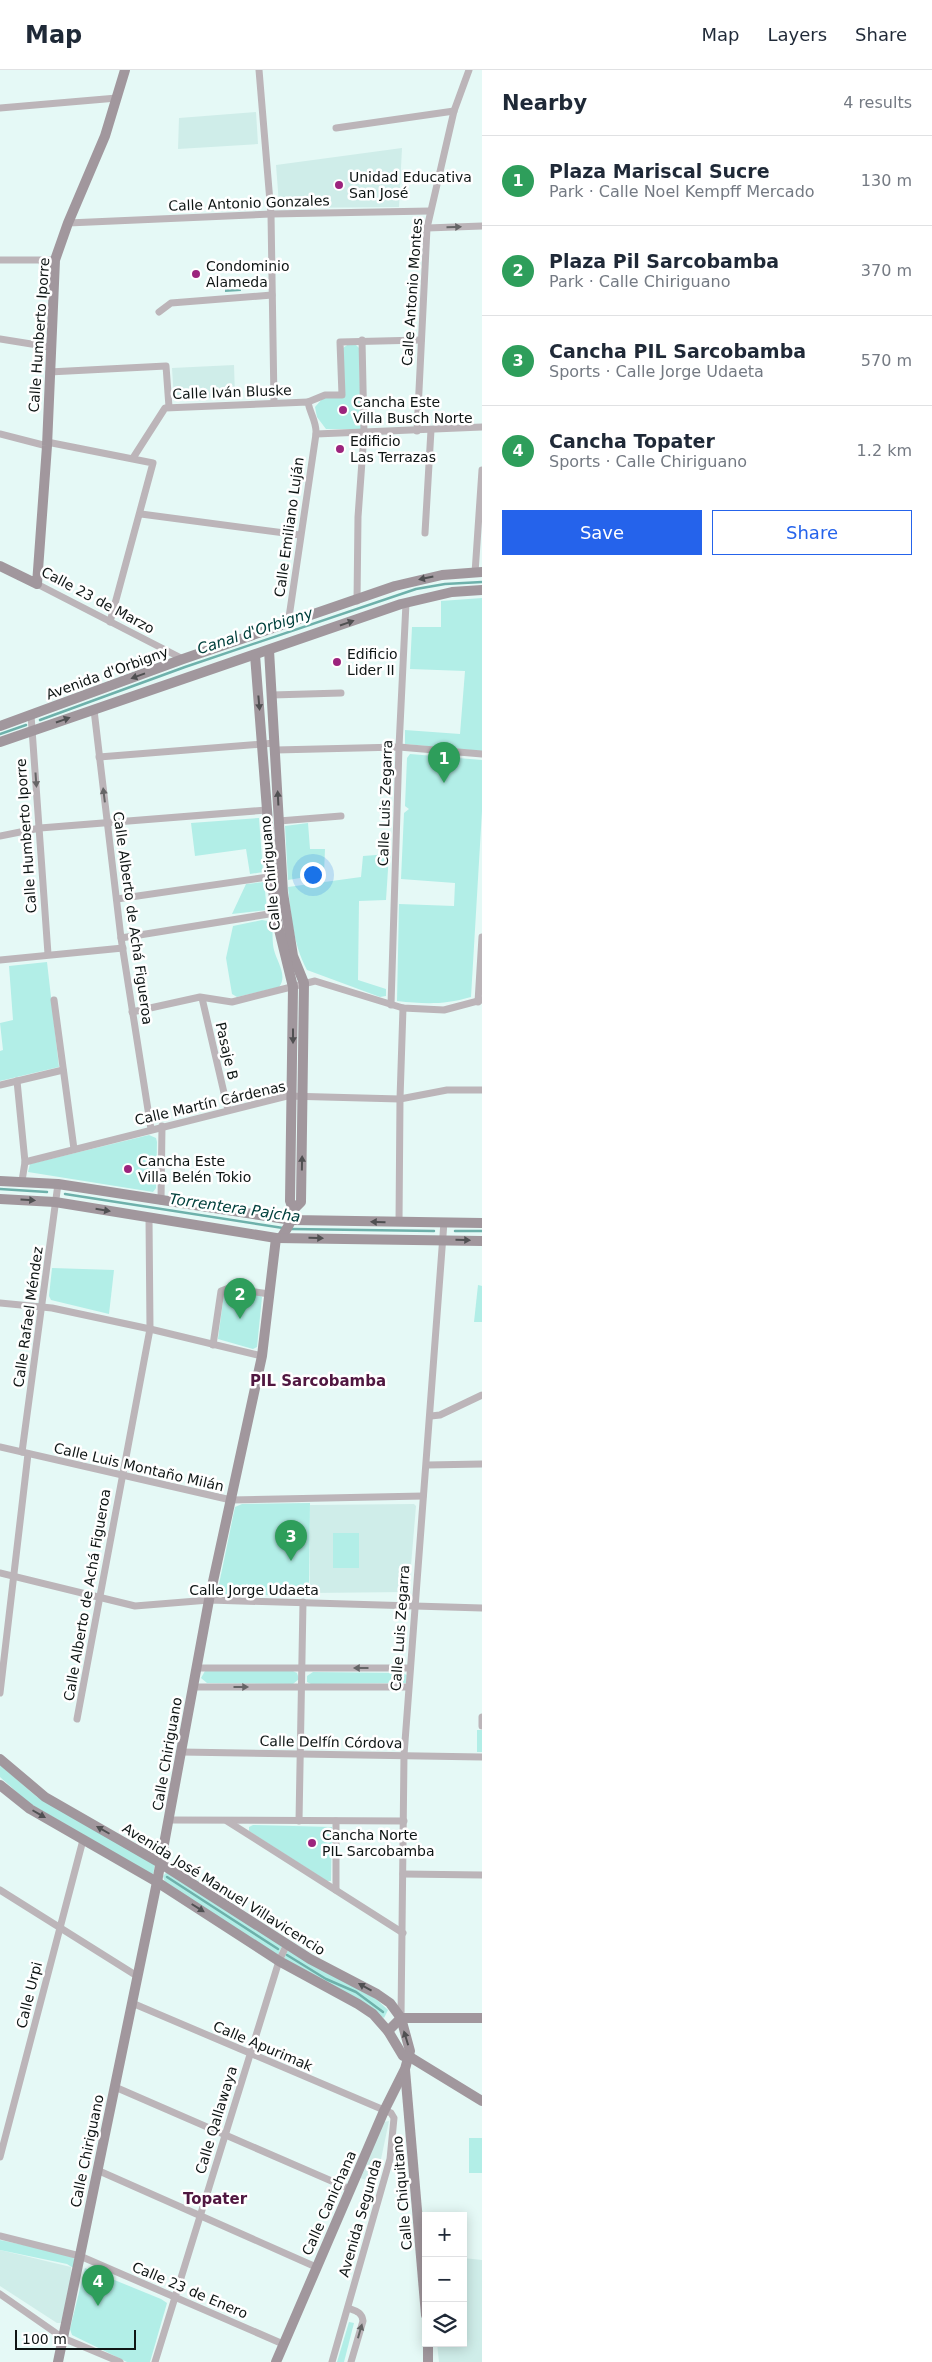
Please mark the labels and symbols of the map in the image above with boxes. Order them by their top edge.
place label: Unidad Educativa San José [349,169,472,201]
marker: Unidad Educativa San José [333,179,345,191]
street label: Calle Antonio Gonzales [168,192,330,214]
street label: Calle Antonio Montes [399,217,425,367]
one-way arrow [447,223,463,231]
street label: Calle Humberto Iporre [26,257,52,413]
place label: Condominio Alameda [206,258,290,290]
marker: Condominio Alameda [190,268,202,280]
street label: Calle Iván Bluske [172,382,292,402]
place label: Cancha Este Villa Busch Norte [353,394,473,426]
marker: Cancha Este Villa Busch Norte [337,404,349,416]
place label: Edificio Las Terrazas [350,433,436,465]
marker: Edificio Las Terrazas [334,443,346,455]
street label: Calle Emiliano Luján [271,456,307,598]
street label: Calle 23 de Marzo [39,563,157,637]
one-way arrow [419,574,434,582]
water label: Canal d'Orbigny [195,603,316,658]
one-way arrow [340,619,355,627]
street label: Avenida d'Orbigny [44,643,170,703]
place label: Edificio Lider II [347,646,398,678]
marker: Edificio Lider II [331,656,343,668]
one-way arrow [130,673,145,680]
one-way arrow [255,696,263,712]
one-way arrow [56,716,71,724]
street label: Calle Luis Zegarra [375,739,395,867]
pin: 1 [428,742,460,783]
street label: Calle Humberto Iporre [13,758,39,914]
one-way arrow [33,772,41,788]
one-way arrow [100,787,108,803]
one-way arrow [274,789,282,805]
street label: Calle Alberto de Achá Figueroa [110,810,156,1026]
street label: Calle Chiriguano [257,815,283,931]
your location [300,862,326,888]
street label: Pasaje B [213,1021,241,1081]
one-way arrow [289,1028,297,1044]
street label: Calle Martín Cárdenas [133,1078,287,1128]
place label: Cancha Este Villa Belén Tokio [138,1153,251,1185]
one-way arrow [298,1155,306,1171]
marker: Cancha Este Villa Belén Tokio [122,1163,134,1175]
water label: Torrentera Pajcha [168,1190,302,1226]
one-way arrow [20,1196,36,1204]
one-way arrow [96,1206,112,1214]
one-way arrow [370,1218,386,1226]
one-way arrow [308,1235,324,1243]
one-way arrow [455,1237,471,1245]
street label: Calle Rafael Méndez [10,1246,46,1388]
pin: 2 [224,1278,256,1319]
district label: PIL Sarcobamba [250,1372,386,1390]
street label: Calle Luis Montaño Milán [52,1440,226,1494]
street label: Calle Alberto de Achá Figueroa [60,1488,114,1702]
pin: 3 [275,1520,307,1561]
street label: Calle Luis Zegarra [388,1564,412,1692]
street label: Calle Jorge Udaeta [189,1582,319,1598]
one-way arrow [353,1664,369,1672]
one-way arrow [234,1683,250,1691]
street label: Calle Chiriguano [149,1696,185,1812]
street label: Calle Delfín Córdova [259,1733,403,1751]
one-way arrow [32,1809,45,1818]
street label: Avenida José Manuel Villavicencio [120,1820,328,1958]
one-way arrow [96,1826,109,1835]
place label: Cancha Norte PIL Sarcobamba [322,1827,435,1859]
marker: Cancha Norte PIL Sarcobamba [306,1837,318,1849]
one-way arrow [192,1903,205,1913]
street label: Calle Urpi [13,1960,45,2030]
one-way arrow [358,1983,372,1991]
street label: Calle Apurimak [211,2018,316,2075]
one-way arrow [401,2030,409,2045]
street label: Calle Qallawaya [192,2064,240,2176]
street label: Calle Chiriguano [67,2093,107,2209]
street label: Calle Chiquitano [389,2135,415,2251]
street label: Calle Canichana [299,2148,359,2258]
street label: Avenida Segunda [336,2157,384,2279]
district label: Topater [183,2190,248,2208]
street label: Calle 23 de Enero [130,2258,250,2322]
pin: 4 [82,2265,114,2306]
one-way arrow [356,2323,364,2338]
scale bar [15,2327,136,2350]

